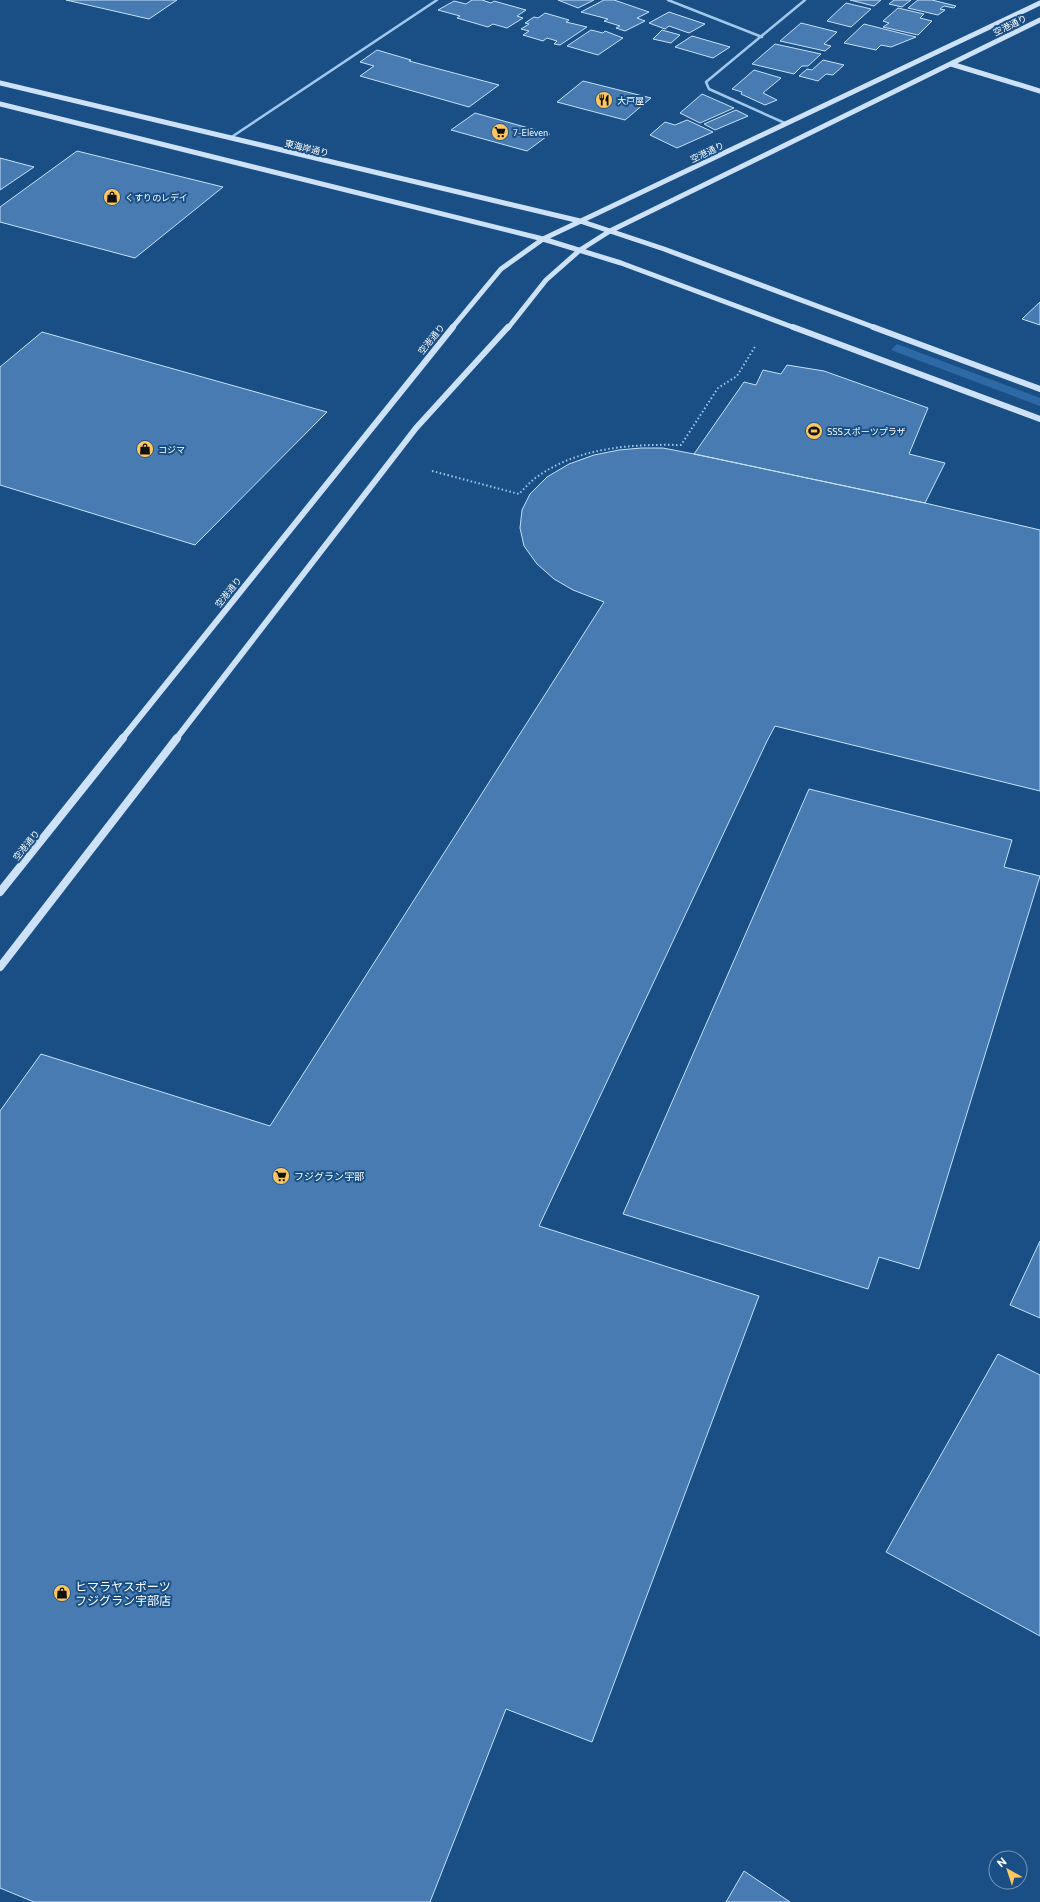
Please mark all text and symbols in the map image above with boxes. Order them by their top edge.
street label: 空港通り [991,12,1029,38]
restaurant icon: 大戸屋 [594,90,614,110]
place label: 大戸屋 [617,95,644,106]
supermarket icon: 7-Eleven [490,122,510,142]
place label: 7-Eleven [513,127,548,138]
street label: 東海岸通り [284,138,330,158]
street label: 空港通り [688,139,726,165]
shop icon: くすりのレデイ [102,187,122,207]
place label: くすりのレデイ [125,192,188,203]
street label: 空港通り [415,322,447,356]
sports icon: SSSスポーツプラザ [804,421,824,441]
place label: SSSスポーツプラザ [827,426,906,437]
shop icon: コジマ [135,439,155,459]
place label: コジマ [158,444,185,455]
street label: 空港通り [212,575,244,609]
street label: 空港通り [10,828,42,862]
supermarket icon: フジグラン宇部 [271,1166,291,1186]
place label: フジグラン宇部 [294,1170,364,1182]
place label: ヒマラヤスポーツ フジグラン宇部店 [75,1579,171,1607]
shop icon: ヒマラヤスポーツ フジグラン宇部店 [52,1583,72,1603]
north arrow [988,1850,1028,1890]
text: N [994,1854,1009,1869]

